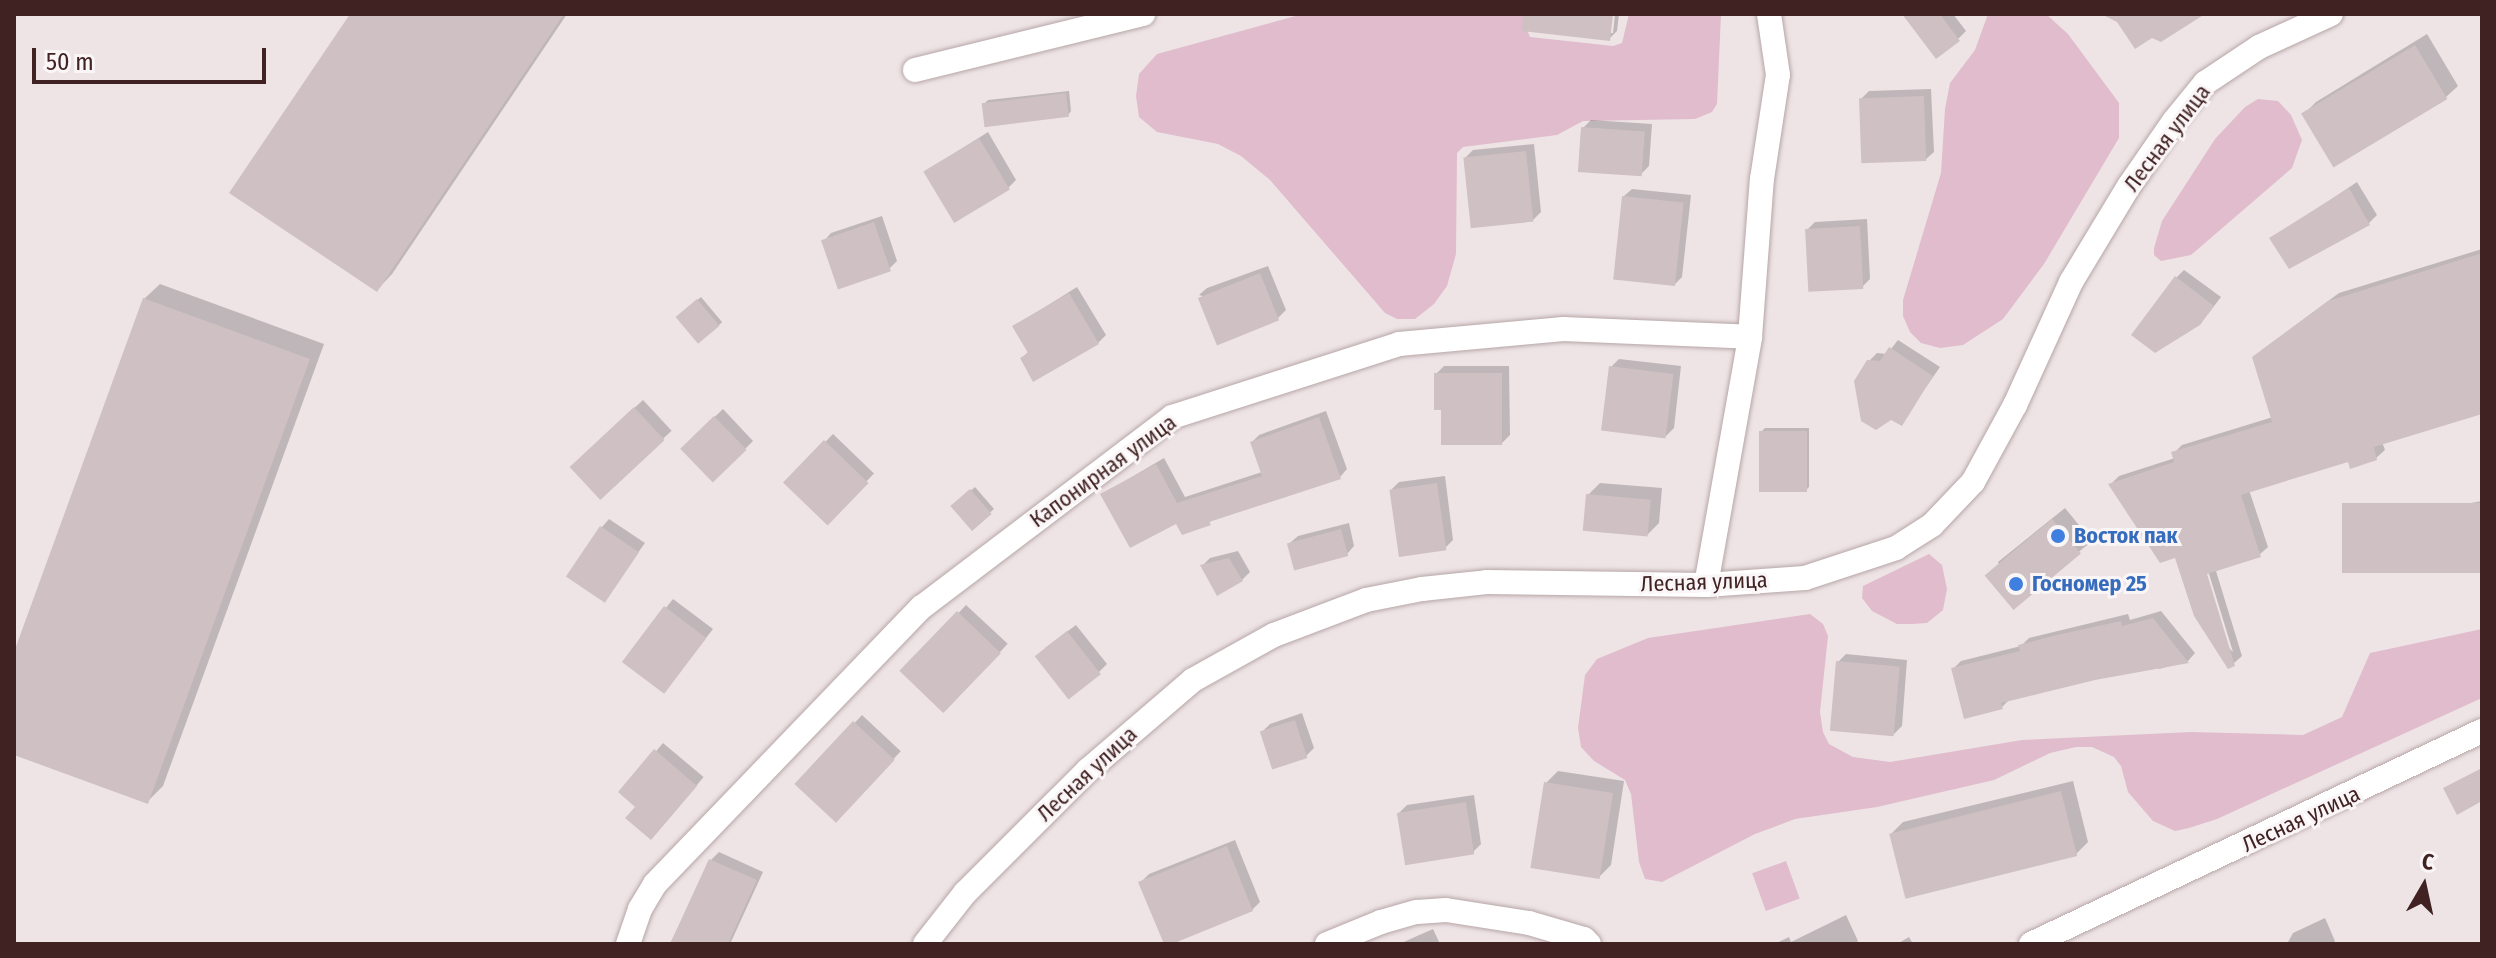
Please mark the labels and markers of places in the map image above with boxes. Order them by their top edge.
place label: Восток пак [2074,523,2177,549]
marker: Восток пак [2049,527,2067,545]
place label: Госномер 25 [2032,571,2147,597]
marker: Госномер 25 [2007,575,2025,593]

